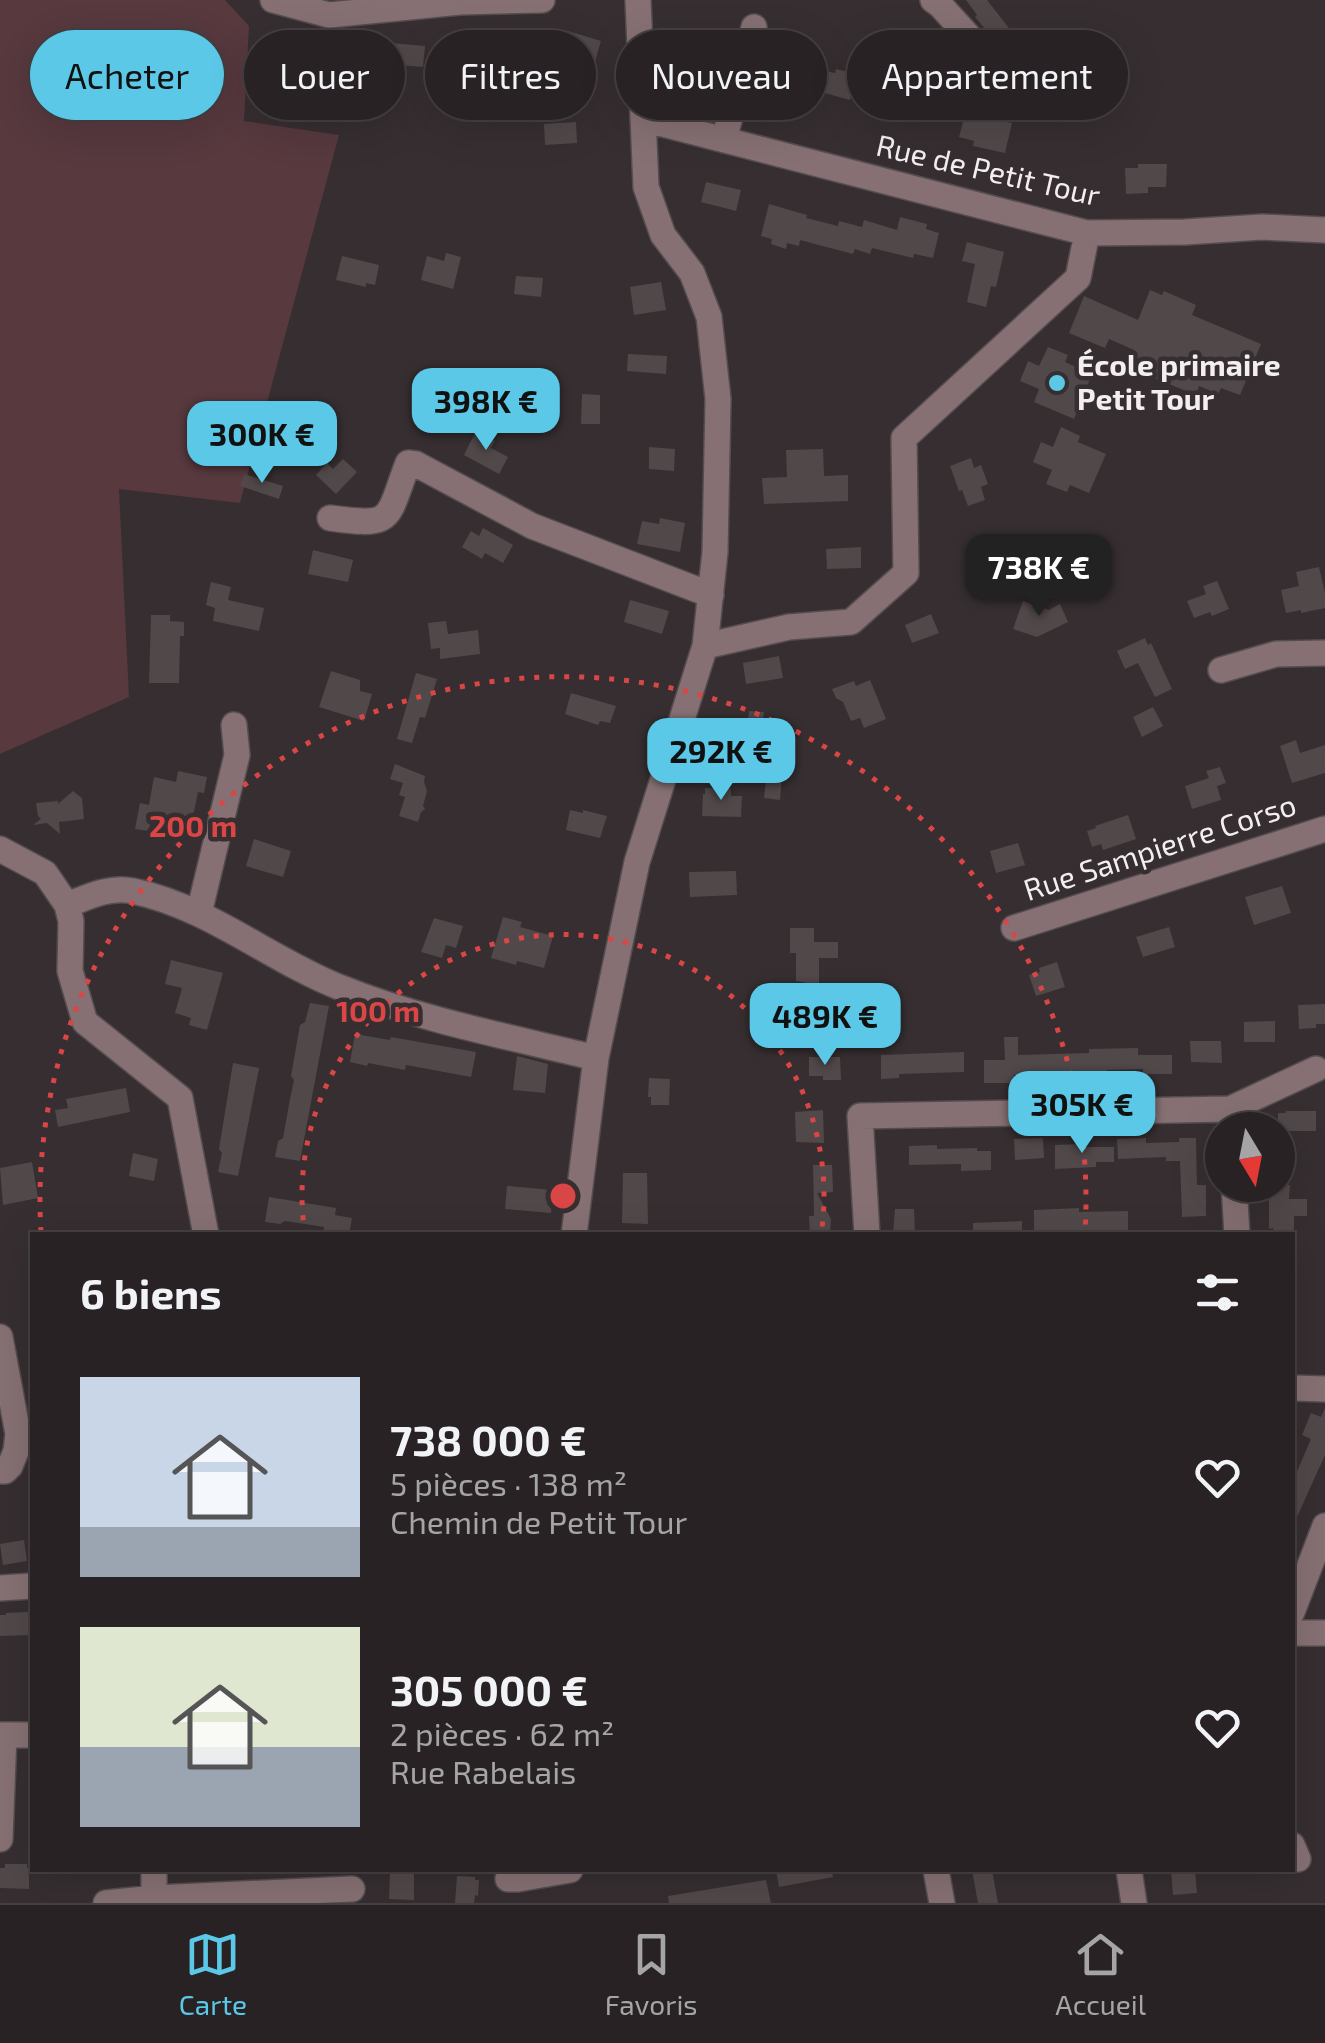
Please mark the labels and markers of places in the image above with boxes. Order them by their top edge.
place label: École primaire Petit Tour [1077,346,1281,416]
pin: 398K € [405,368,567,453]
marker: École primaire Petit Tour [1046,372,1068,394]
pin: 300K € [181,401,343,486]
pin: 738K € [958,534,1120,619]
pin: 292K € [640,718,802,803]
pin: 489K € [744,983,906,1068]
pin: 305K € [1001,1071,1163,1156]
centre of rings [545,1178,581,1214]

